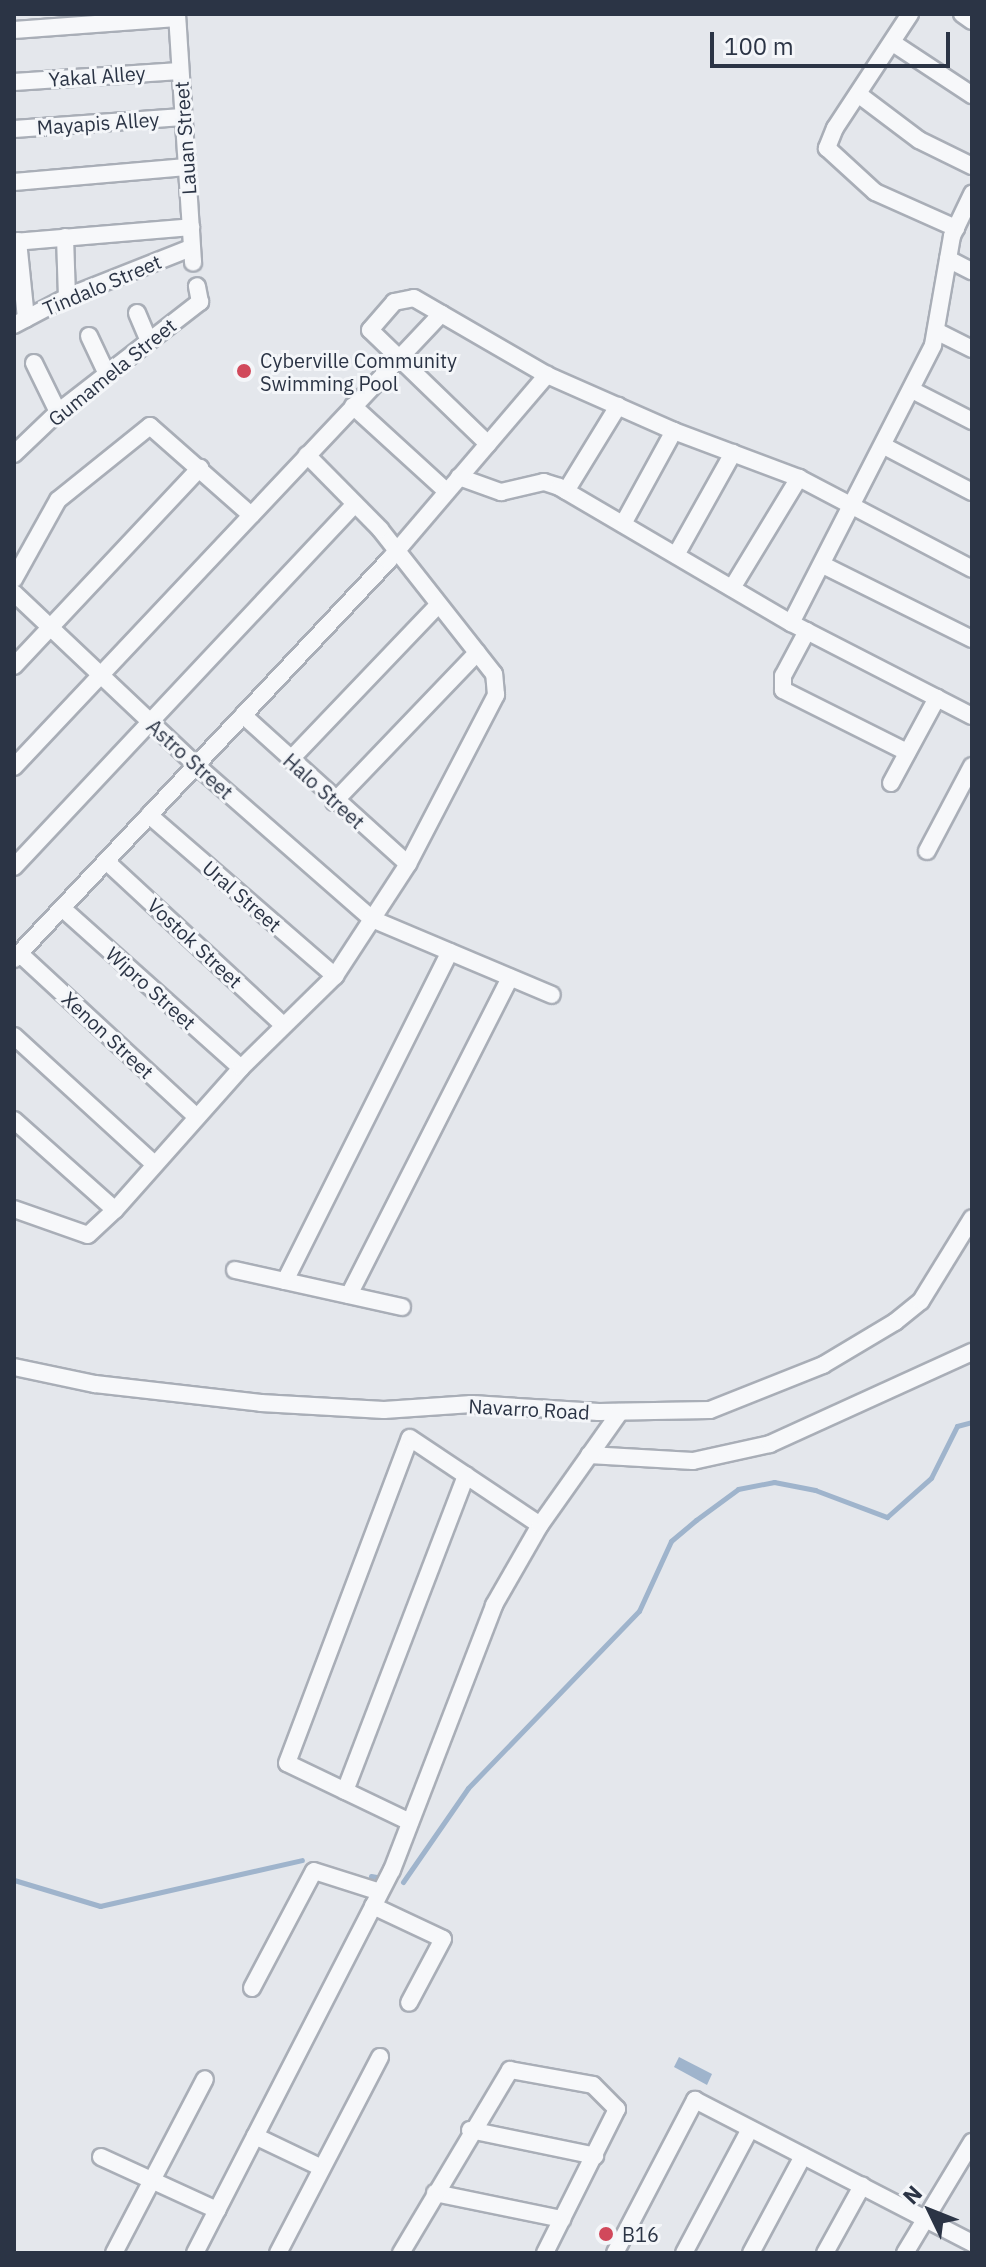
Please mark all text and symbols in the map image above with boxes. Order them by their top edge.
scale bar [714,16,954,66]
text: 100 m [724,30,794,62]
street label: Yakal Alley [48,61,146,91]
street label: Lauan Street [169,80,201,196]
street label: Mayapis Alley [36,107,160,139]
street label: Tindalo Street [39,249,165,321]
street label: Gumamela Street [43,313,181,431]
place label: Cyberville Community Swimming Pool [260,348,457,395]
marker: Cyberville Community Swimming Pool [235,362,253,380]
street label: Astro Street [142,714,238,804]
street label: Halo Street [278,748,370,834]
street label: Ural Street [198,855,286,937]
street label: Vostok Street [143,893,247,993]
street label: Wipro Street [101,941,201,1035]
street label: Xenon Street [57,987,159,1083]
street label: Navarro Road [468,1394,590,1424]
north arrow [890,2171,970,2251]
text: N [896,2179,928,2210]
place label: B16 [622,2222,659,2246]
marker: B16 [597,2225,615,2243]

